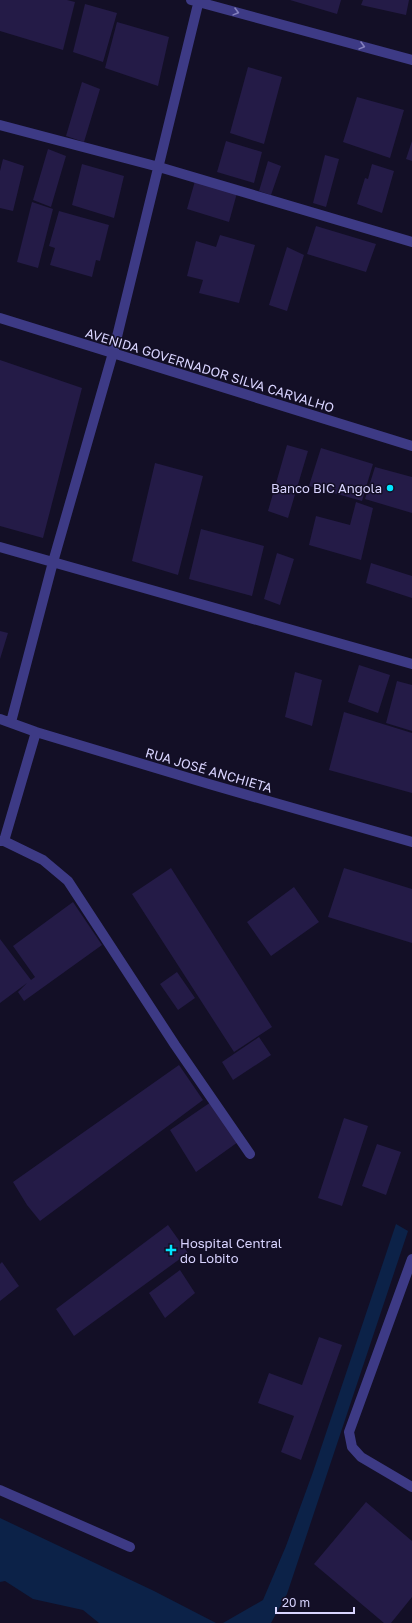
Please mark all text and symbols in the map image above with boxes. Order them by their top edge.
one-way arrow [232,7,239,16]
one-way arrow [358,42,365,50]
street label: AVENIDA GOVERNADOR SILVA CARVALHO [84,324,336,416]
place label: Banco BIC Angola [271,480,382,496]
marker: Banco BIC Angola [385,483,395,493]
street label: RUA JOSÉ ANCHIETA [144,744,275,796]
place label: Hospital Central do Lobito [180,1235,282,1266]
marker: Hospital Central do Lobito [165,1244,177,1256]
scale bar [276,1589,354,1615]
text: 20 m [282,1595,310,1610]

